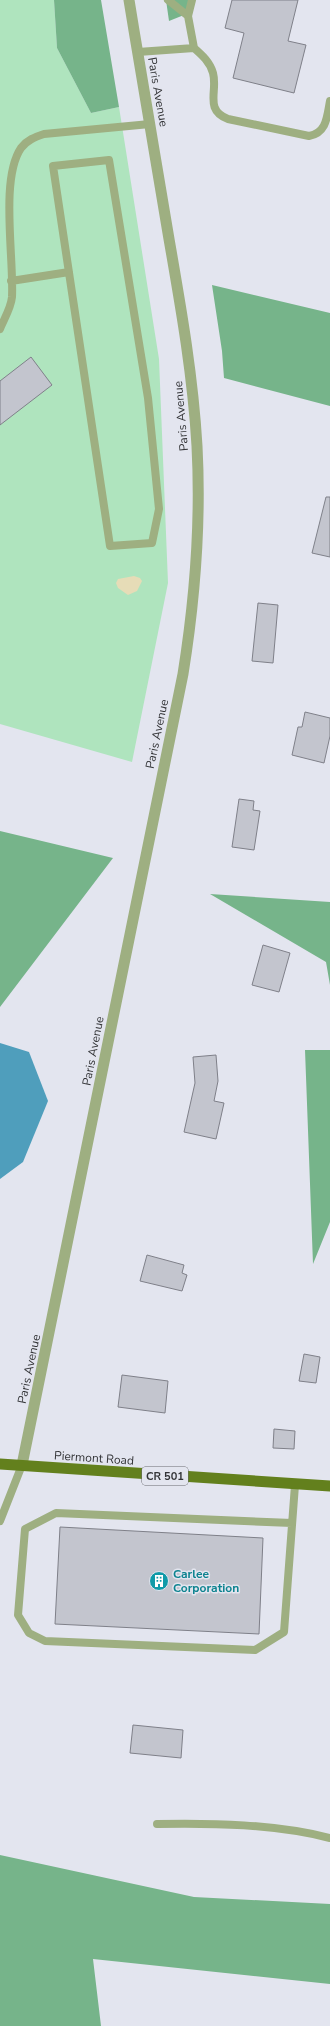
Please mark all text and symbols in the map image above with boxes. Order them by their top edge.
street label: Paris Avenue [144,56,172,128]
street label: Paris Avenue [170,380,192,452]
street label: Paris Avenue [142,698,172,770]
street label: Paris Avenue [78,1015,108,1087]
street label: Paris Avenue [14,1333,44,1405]
street label: Piermont Road [54,1447,134,1469]
road number: CR 501 [142,1467,188,1485]
place label: Carlee Corporation [173,1566,239,1596]
building icon: Carlee Corporation [148,1570,170,1592]

